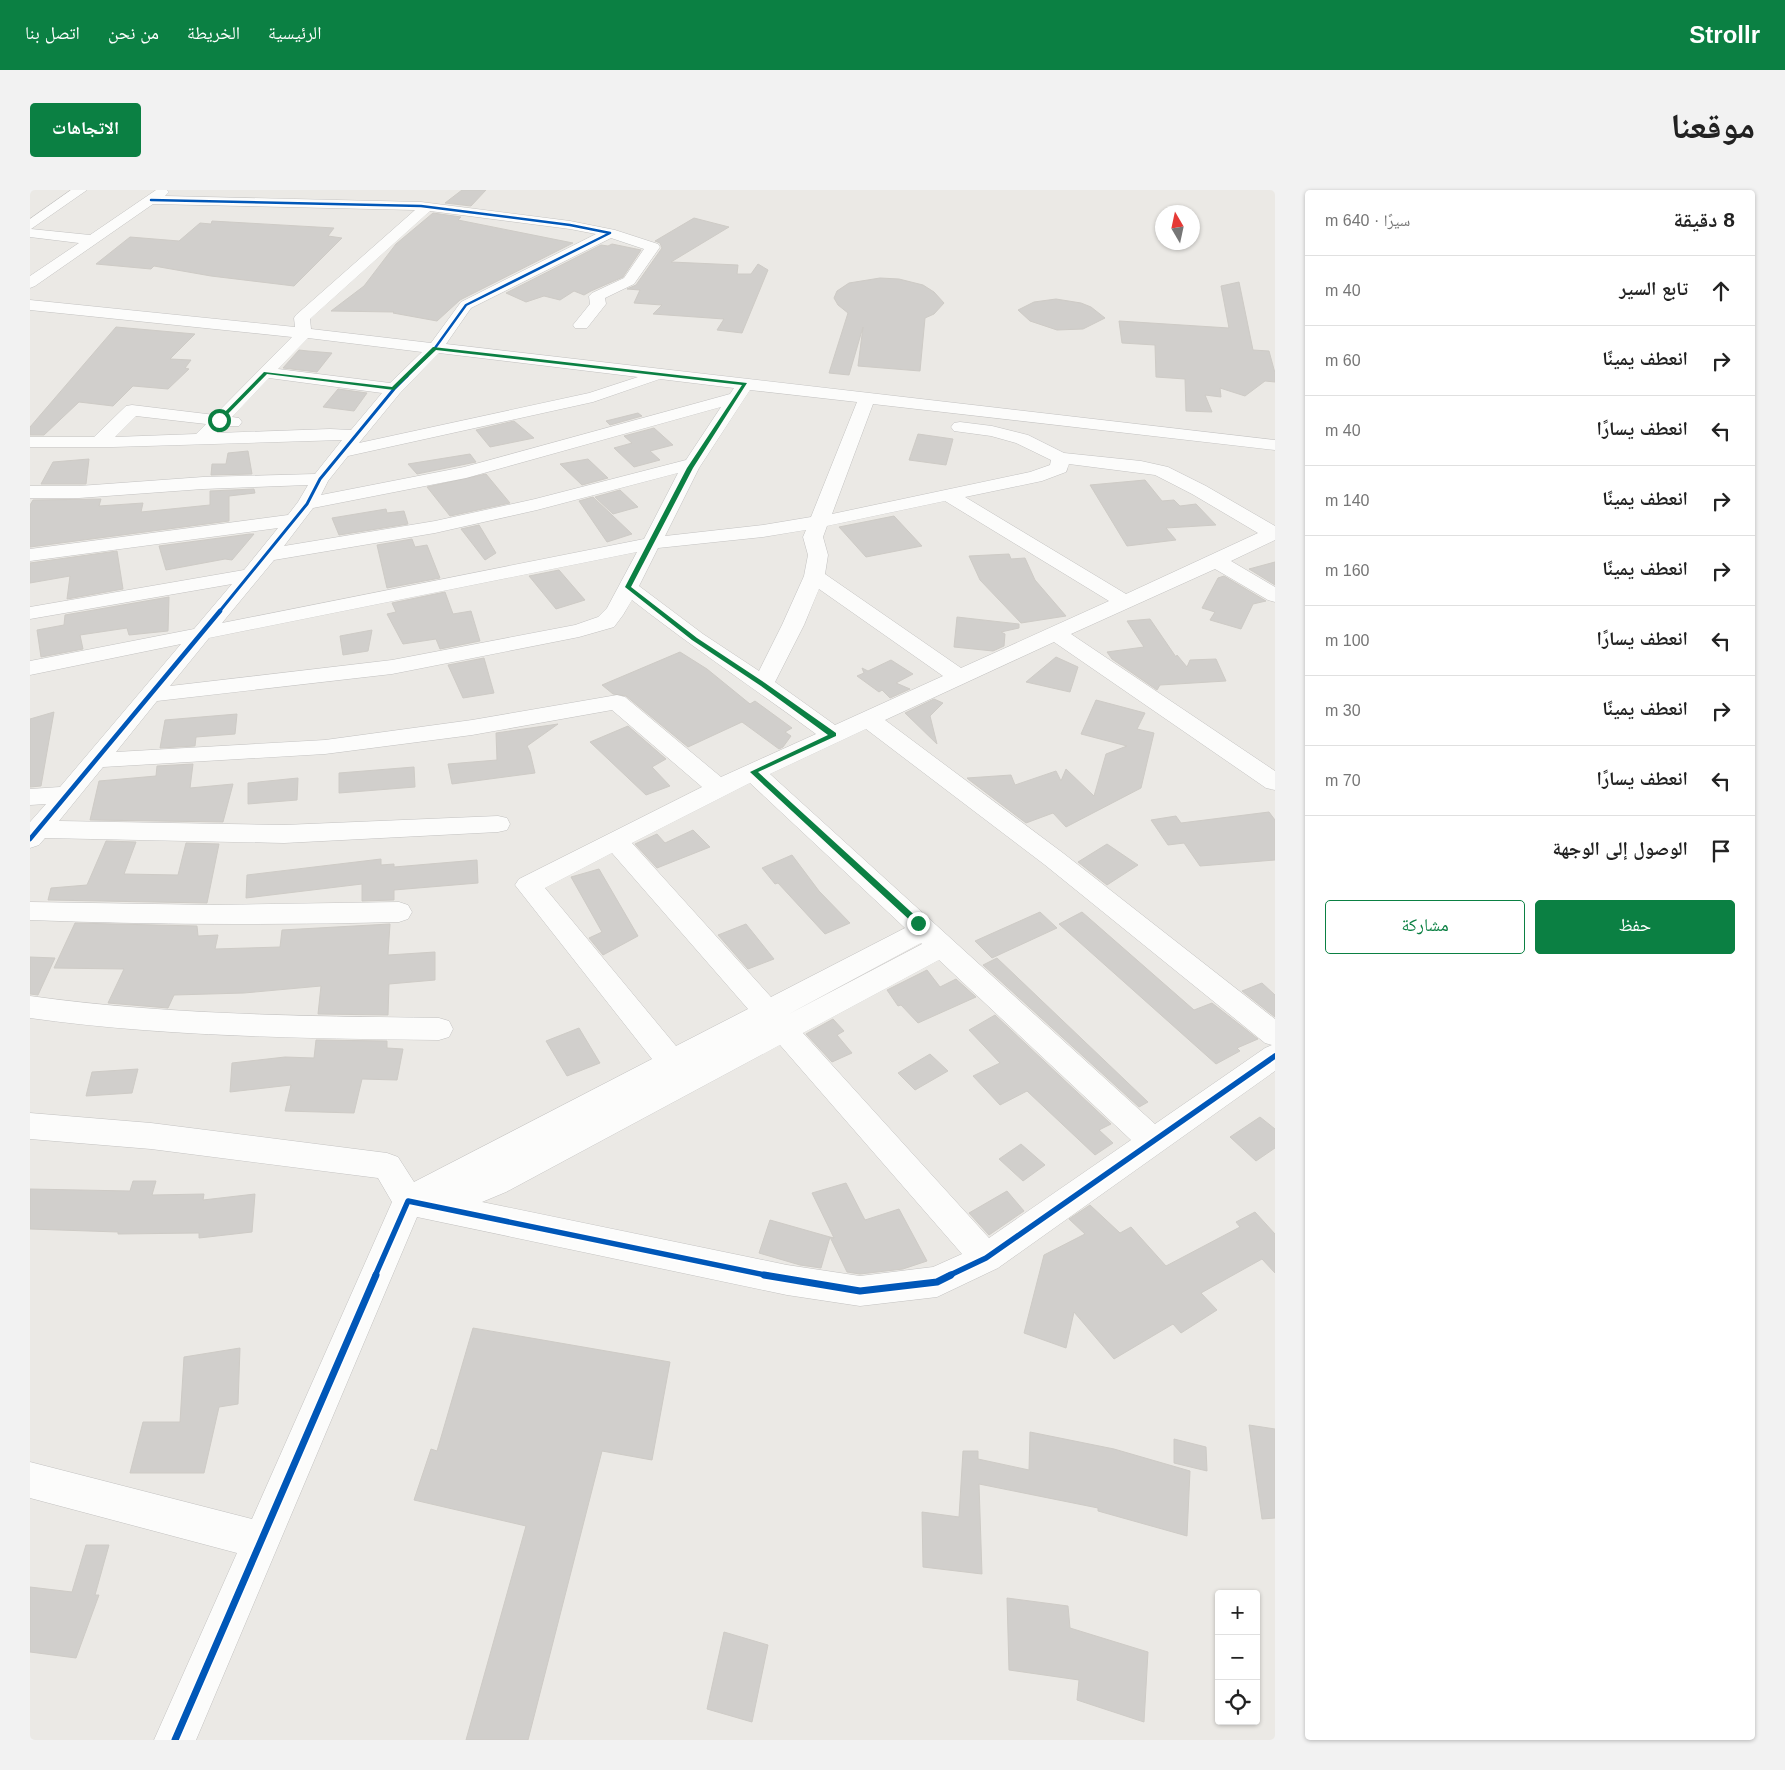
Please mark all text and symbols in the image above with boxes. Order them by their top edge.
text: Strollr [1689,21,1760,48]
text: اتصل بنا [25,23,80,43]
text: من نحن [108,23,159,43]
text: الخريطة [187,23,240,43]
text: الرئيسية [268,23,321,43]
button: الاتجاهات [30,103,141,157]
text: موقعنا [1670,106,1755,145]
north arrow [1155,205,1200,250]
text: 8 دقيقة [1673,208,1735,231]
text: سيرًا · 640 m [1325,212,1410,229]
icon: ahead [1707,277,1735,305]
text: تابع السير [1619,278,1688,299]
text: 40 m [1325,282,1361,299]
icon: right [1707,347,1735,375]
text: انعطف يمينًا [1602,348,1688,369]
text: 60 m [1325,352,1361,369]
route start [208,409,231,432]
icon: left [1707,417,1735,445]
text: انعطف يسارًا [1597,418,1688,439]
text: 40 m [1325,422,1361,439]
icon: right [1707,487,1735,515]
text: انعطف يمينًا [1602,488,1688,509]
text: 140 m [1325,492,1369,509]
icon: right [1707,557,1735,585]
text: انعطف يمينًا [1602,558,1688,579]
text: 160 m [1325,562,1369,579]
icon: left [1707,627,1735,655]
text: انعطف يسارًا [1597,628,1688,649]
text: 100 m [1325,632,1369,649]
icon: right [1707,697,1735,725]
text: انعطف يمينًا [1602,698,1688,719]
text: 30 m [1325,702,1361,719]
icon: left [1707,767,1735,795]
text: انعطف يسارًا [1597,768,1688,789]
text: 70 m [1325,772,1361,789]
icon: arrive [1707,837,1735,865]
text: الوصول إلى الوجهة [1552,838,1688,859]
button: مشاركة [1325,900,1525,954]
button: حفظ [1535,900,1735,954]
route end [907,912,930,935]
map controls [1215,1590,1260,1725]
button: + [1215,1590,1260,1635]
button: − [1215,1635,1260,1680]
button: locate [1215,1680,1260,1725]

